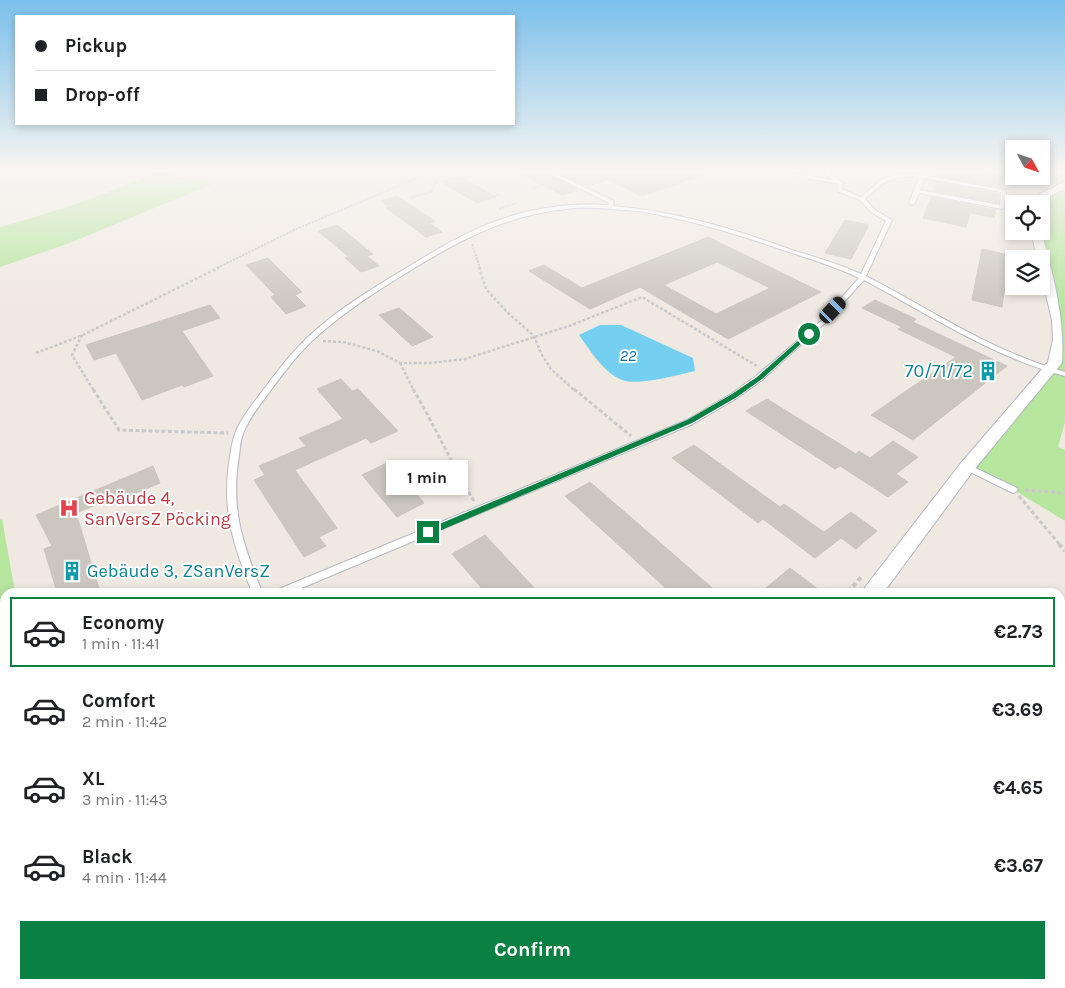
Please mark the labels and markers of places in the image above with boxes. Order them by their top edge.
place label: 70/71/72 [905,360,973,382]
building icon: 70/71/72 [977,360,999,382]
place label: Gebäude 4, SanVersZ Pöcking [84,487,231,530]
hospital icon: Gebäude 4, SanVersZ Pöcking [58,497,80,519]
building icon: Gebäude 3, ZSanVersZ [61,560,83,582]
place label: Gebäude 3, ZSanVersZ [87,560,270,582]

